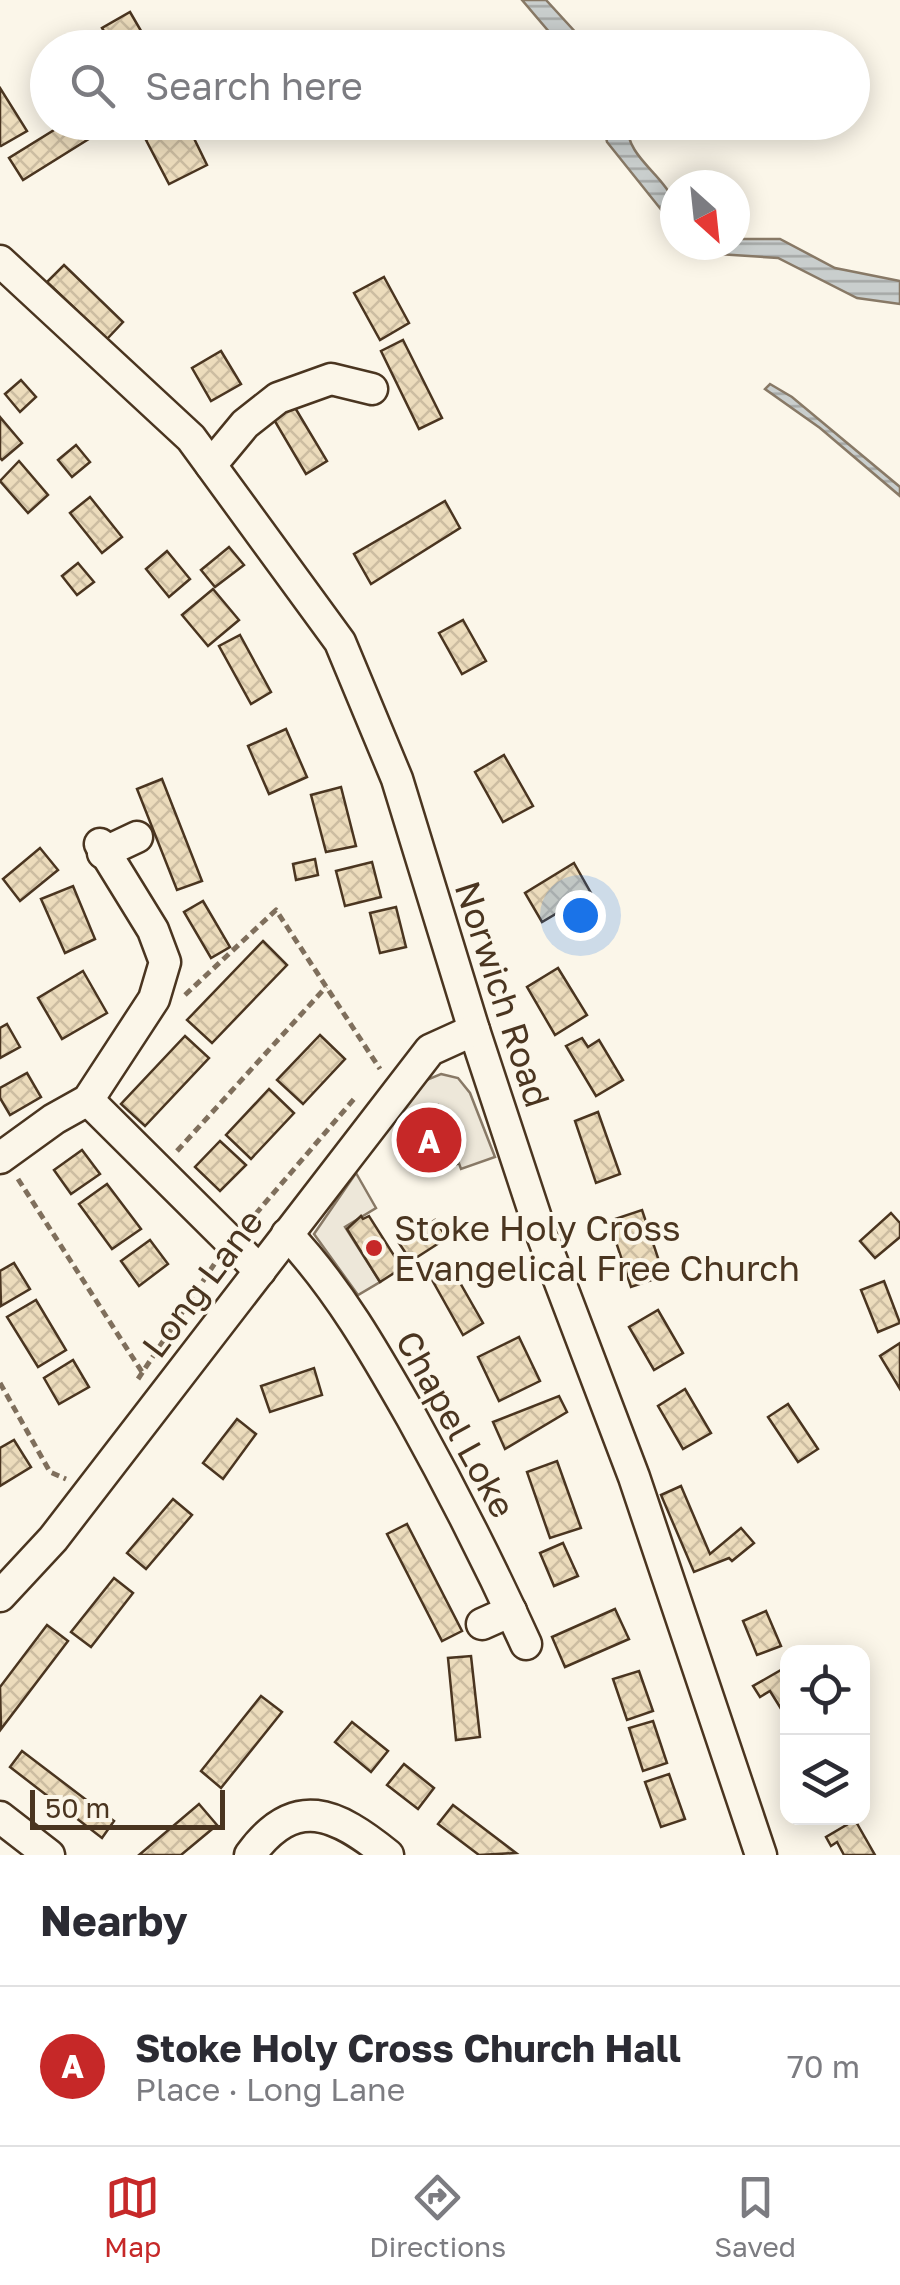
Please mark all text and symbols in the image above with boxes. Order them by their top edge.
search box [30,30,870,140]
icon: search [65,58,120,113]
text: Search here [145,63,363,108]
north arrow [660,170,750,260]
street label: Norwich Road [447,876,559,1112]
your location [555,890,606,941]
pin: A [396,1102,462,1178]
street label: Long Lane [133,1201,271,1365]
place label: Stoke Holy Cross Evangelical Free Church [394,1207,800,1289]
marker: Stoke Holy Cross Evangelical Free Church [363,1237,385,1259]
street label: Chapel Loke [387,1323,525,1525]
map controls [780,1645,870,1825]
button: locate [780,1645,870,1735]
button: layers [780,1735,870,1825]
scale bar [30,1785,225,1830]
text: 50 m [45,1791,110,1824]
text: Nearby [40,1895,188,1945]
text: Stoke Holy Cross Church Hall [135,2025,681,2070]
text: A [61,2047,84,2085]
text: 70 m [787,2047,860,2085]
text: Place · Long Lane [135,2070,405,2108]
tab: Map [104,2170,161,2263]
tab: Directions [369,2170,506,2263]
tab: Saved [714,2170,796,2263]

